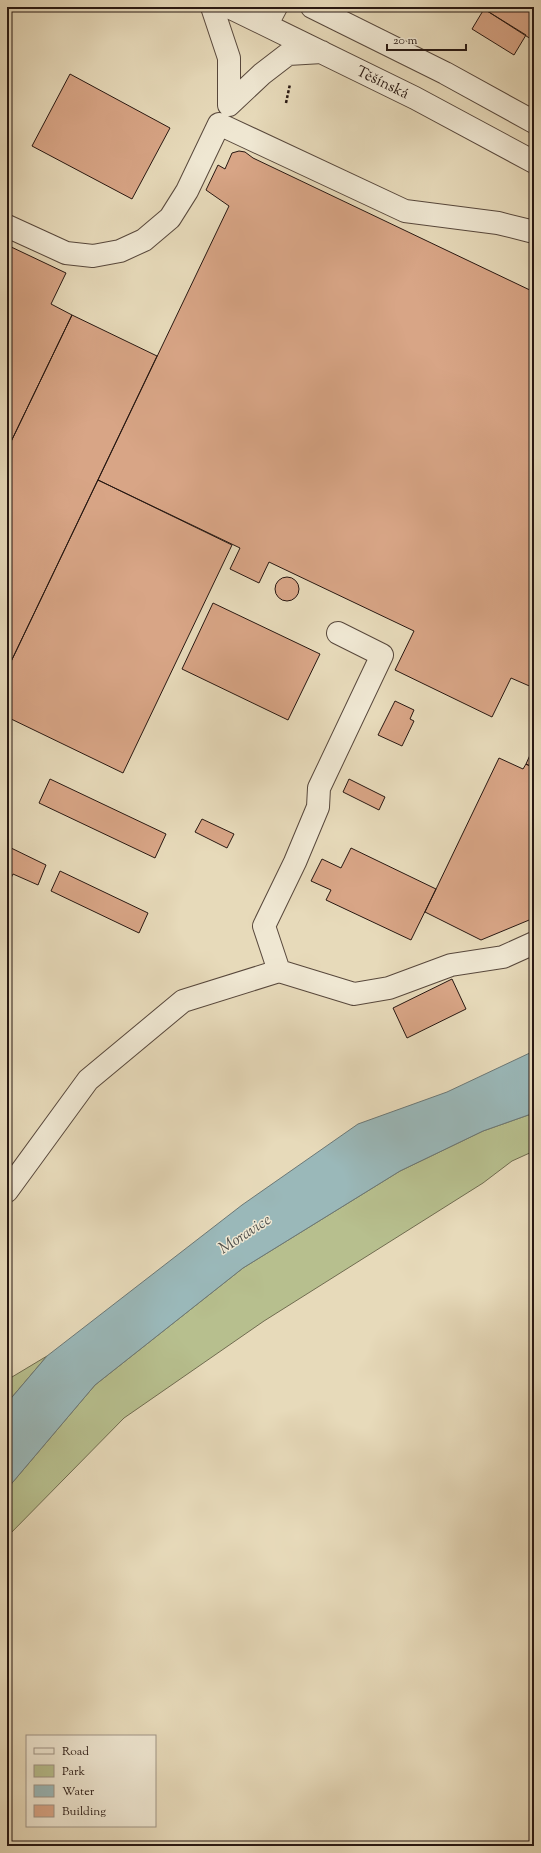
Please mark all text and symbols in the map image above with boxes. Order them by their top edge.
scale bar [387,26,466,52]
text: 20 m [393,32,418,50]
street label: Těšínská [352,62,412,105]
water label: Moravice [215,1210,276,1261]
legend [26,1735,156,1827]
text: Road [62,1743,89,1761]
text: Park [62,1763,85,1781]
text: Water [62,1783,95,1801]
text: Building [62,1803,106,1821]

